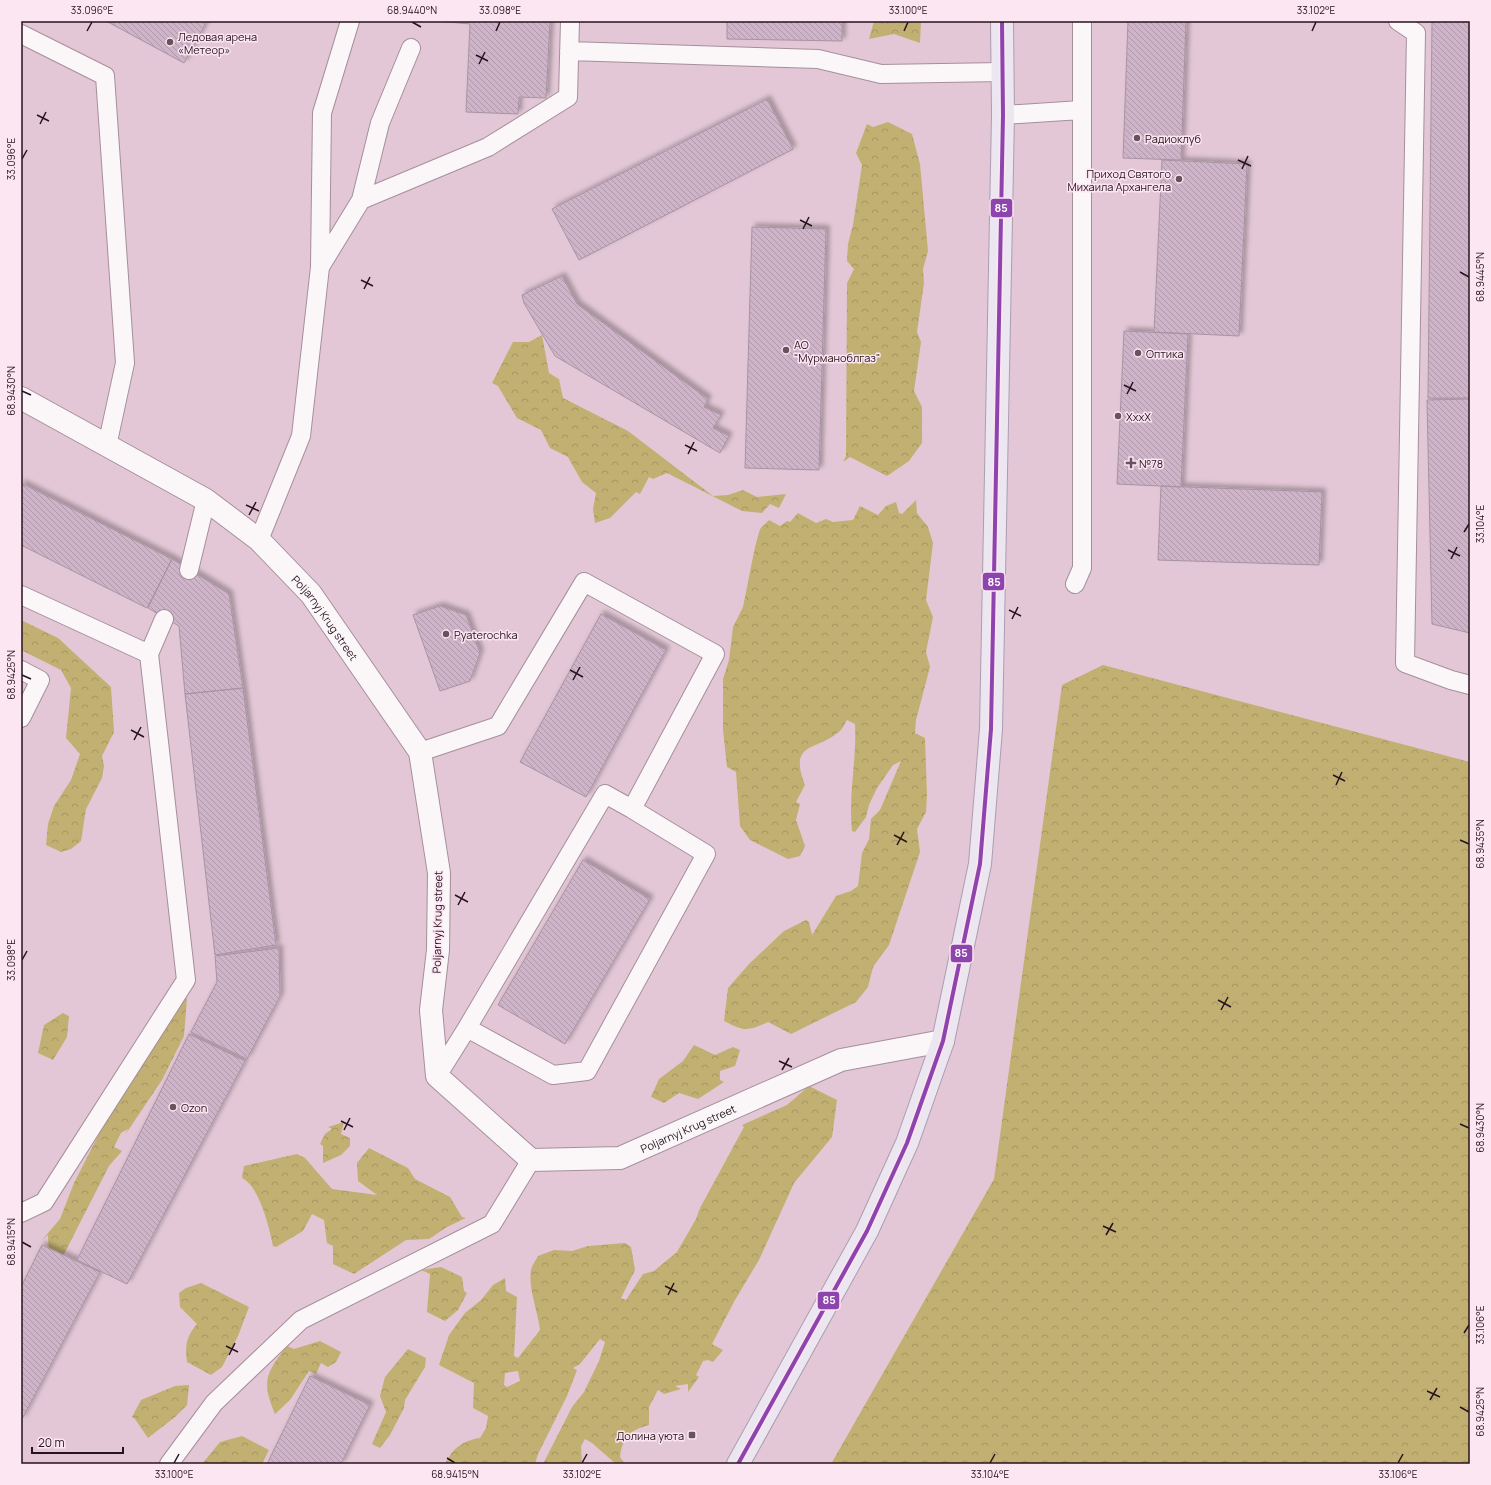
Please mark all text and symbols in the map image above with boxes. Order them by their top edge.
text: 33.096°E [71,3,113,17]
text: 68.9440°N [387,3,437,17]
text: 33.098°E [479,3,521,17]
text: 33.100°E [889,3,928,17]
text: 33.102°E [1297,3,1335,17]
place label: Ледовая арена «Метеор» [178,29,257,57]
marker: Ледовая арена «Метеор» [165,37,175,47]
place label: Радиоклуб [1145,131,1201,146]
marker: Радиоклуб [1132,133,1142,143]
text: 33.096°E [4,138,18,180]
place label: Приход Святого Михаила Архангела [1067,166,1171,194]
marker: Приход Святого Михаила Архангела [1174,174,1184,184]
line badge: 85 [990,198,1013,218]
text: 85 [994,200,1008,215]
text: 68.9445°N [1473,252,1487,302]
place label: AO "Мурманоблгаз" [794,337,880,365]
marker: AO "Мурманоблгаз" [781,345,791,355]
place label: Оптика [1146,346,1184,361]
marker: Оптика [1133,348,1143,358]
text: 68.9430°N [4,366,18,416]
place label: XxxX [1126,409,1151,424]
marker: XxxX [1113,411,1123,421]
place label: №78 [1139,456,1163,471]
marker: №78 [1126,458,1136,468]
text: 33.104°E [1473,504,1487,543]
street label: Poljarnyj Krug street [289,572,362,663]
line badge: 85 [982,572,1005,591]
text: 85 [987,574,1001,589]
place label: Pyaterochka [454,627,518,642]
marker: Pyaterochka [441,629,451,639]
text: 68.9425°N [4,650,18,700]
text: 68.9435°N [1473,819,1487,869]
street label: Poljarnyj Krug street [429,871,445,973]
text: 33.098°E [4,939,18,981]
line badge: 85 [950,944,973,963]
text: 85 [954,945,968,960]
place label: Ozon [181,1100,207,1115]
street label: Poljarnyj Krug street [638,1100,738,1156]
marker: Ozon [168,1102,178,1112]
text: 68.9430°N [1473,1103,1487,1153]
text: 68.9415°N [4,1218,18,1266]
line badge: 85 [817,1291,840,1310]
text: 85 [822,1292,836,1307]
text: 33.106°E [1473,1305,1487,1344]
text: 68.9425°N [1473,1387,1487,1437]
place label: Долина уюта [616,1428,684,1443]
scale bar [32,1429,123,1455]
marker: Долина уюта [687,1430,697,1440]
text: 20 m [38,1434,65,1451]
text: 33.100°E [155,1467,194,1481]
text: 68.9415°N [431,1467,479,1481]
text: 33.102°E [563,1467,601,1481]
text: 33.104°E [971,1467,1010,1481]
text: 33.106°E [1379,1467,1418,1481]

